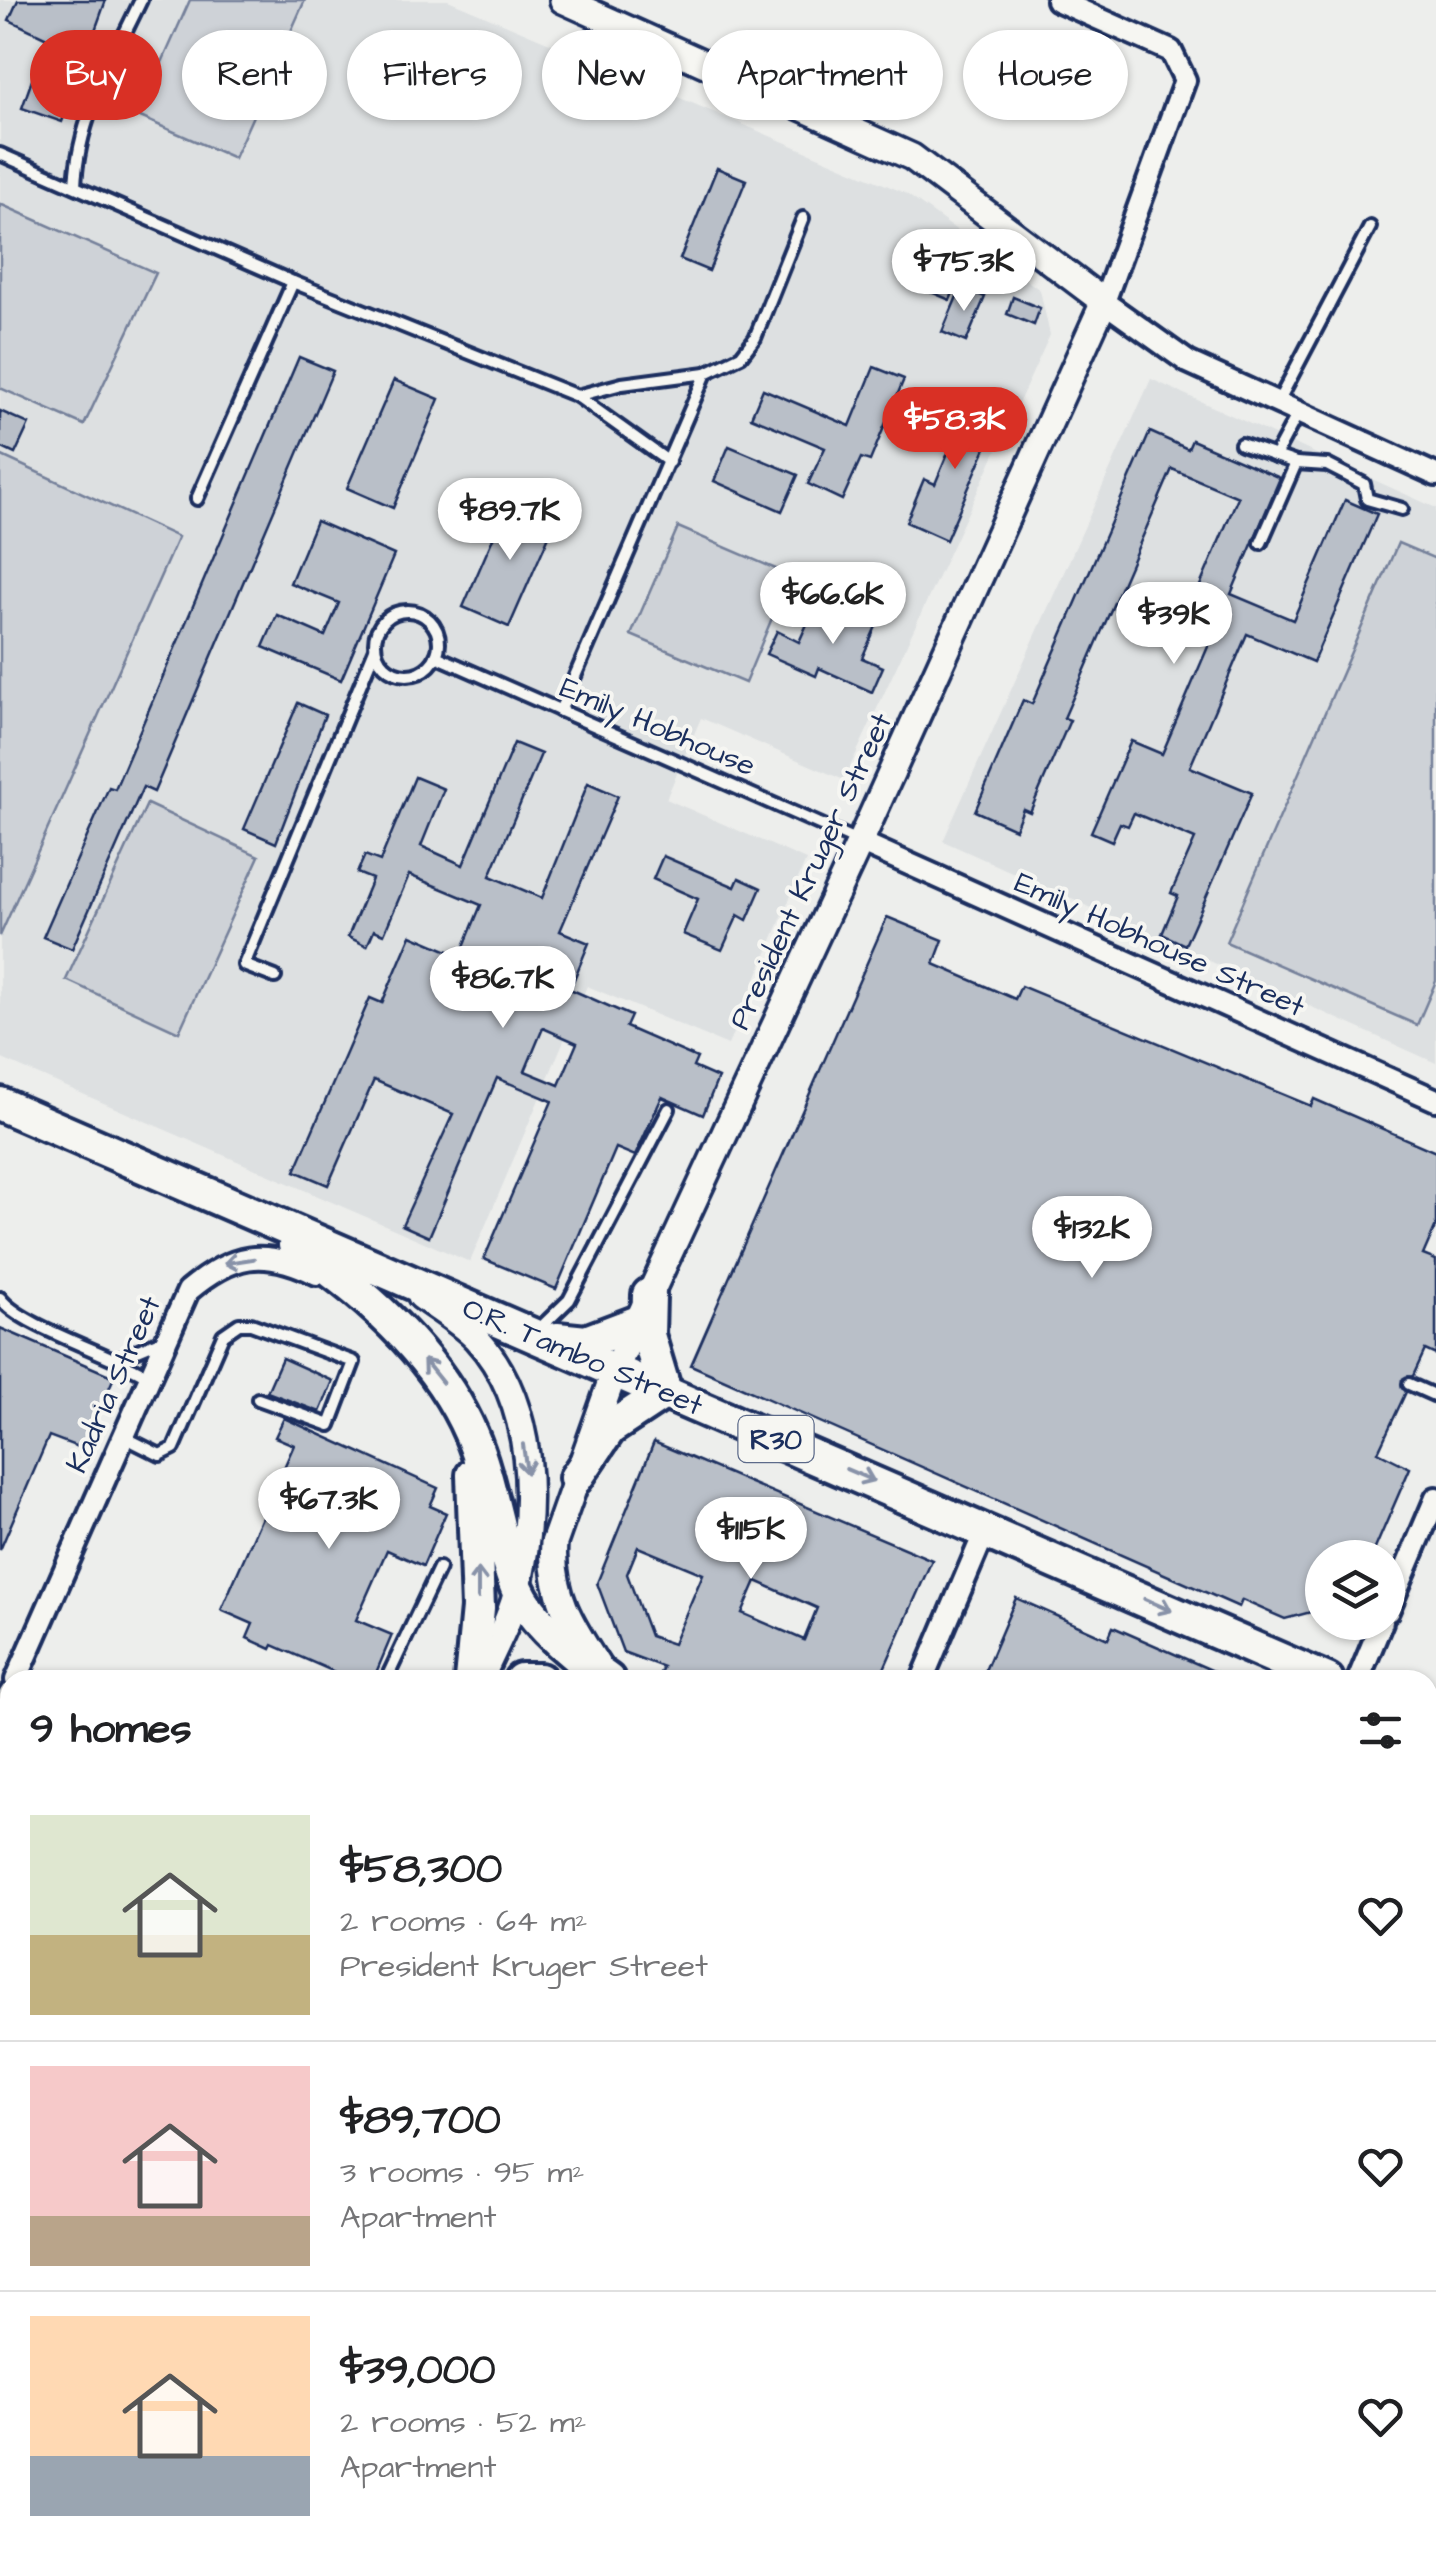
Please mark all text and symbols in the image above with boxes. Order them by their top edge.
chip: Buy [30,30,162,120]
chip: Rent [182,30,327,120]
chip: Filters [347,30,522,120]
chip: New [542,30,682,120]
chip: Apartment [702,30,943,120]
chip: House [963,30,1128,120]
pin: $75.3K [883,229,1045,314]
text: $75.3K [914,239,1014,284]
pin: $58.3K [874,387,1036,472]
text: $58.3K [904,397,1006,442]
pin: $89.7K [429,478,591,563]
text: $89.7K [460,488,560,533]
pin: $66.6K [752,562,914,647]
text: $66.6K [782,572,884,617]
pin: $39K [1115,582,1233,667]
text: $39K [1138,592,1210,637]
street label: Emily Hobhouse [553,667,762,788]
street label: President Kruger Street [719,706,904,1037]
street label: Emily Hobhouse Street [1007,862,1311,1029]
pin: $86.7K [422,946,584,1031]
text: $86.7K [452,956,554,1001]
pin: $132K [1022,1196,1162,1281]
text: $132K [1054,1206,1130,1251]
one-way arrow [223,1252,256,1271]
street label: O.R. Tambo Street [456,1287,709,1427]
street label: Kadria Street [56,1289,172,1480]
one-way arrow [423,1358,445,1384]
road number: R30 [738,1416,814,1462]
one-way arrow [517,1443,535,1475]
pin: $67.3K [248,1467,410,1552]
one-way arrow [844,1467,875,1485]
text: $67.3K [280,1477,378,1522]
pin: $115K [681,1497,821,1582]
text: $115K [717,1507,785,1552]
map controls [1305,1540,1405,1640]
button: layers [1305,1540,1405,1640]
one-way arrow [468,1567,488,1600]
one-way arrow [1142,1597,1173,1615]
text: 9 homes [30,1701,192,1759]
icon: filters [1353,1703,1408,1758]
text: $58,300 [340,1841,502,1899]
icon: home [110,1855,230,1975]
icon: heart [1353,1888,1408,1943]
text: 2 rooms · 64 m² [340,1899,587,1944]
text: President Kruger Street [340,1944,708,1989]
text: $89,700 [340,2092,501,2150]
icon: home [110,2106,230,2226]
icon: heart [1353,2139,1408,2194]
text: 3 rooms · 95 m² [340,2150,584,2195]
text: Apartment [340,2195,496,2240]
text: $39,000 [340,2342,496,2400]
icon: home [110,2356,230,2476]
icon: heart [1353,2389,1408,2444]
text: 2 rooms · 52 m² [340,2400,587,2445]
text: Apartment [340,2445,496,2490]

